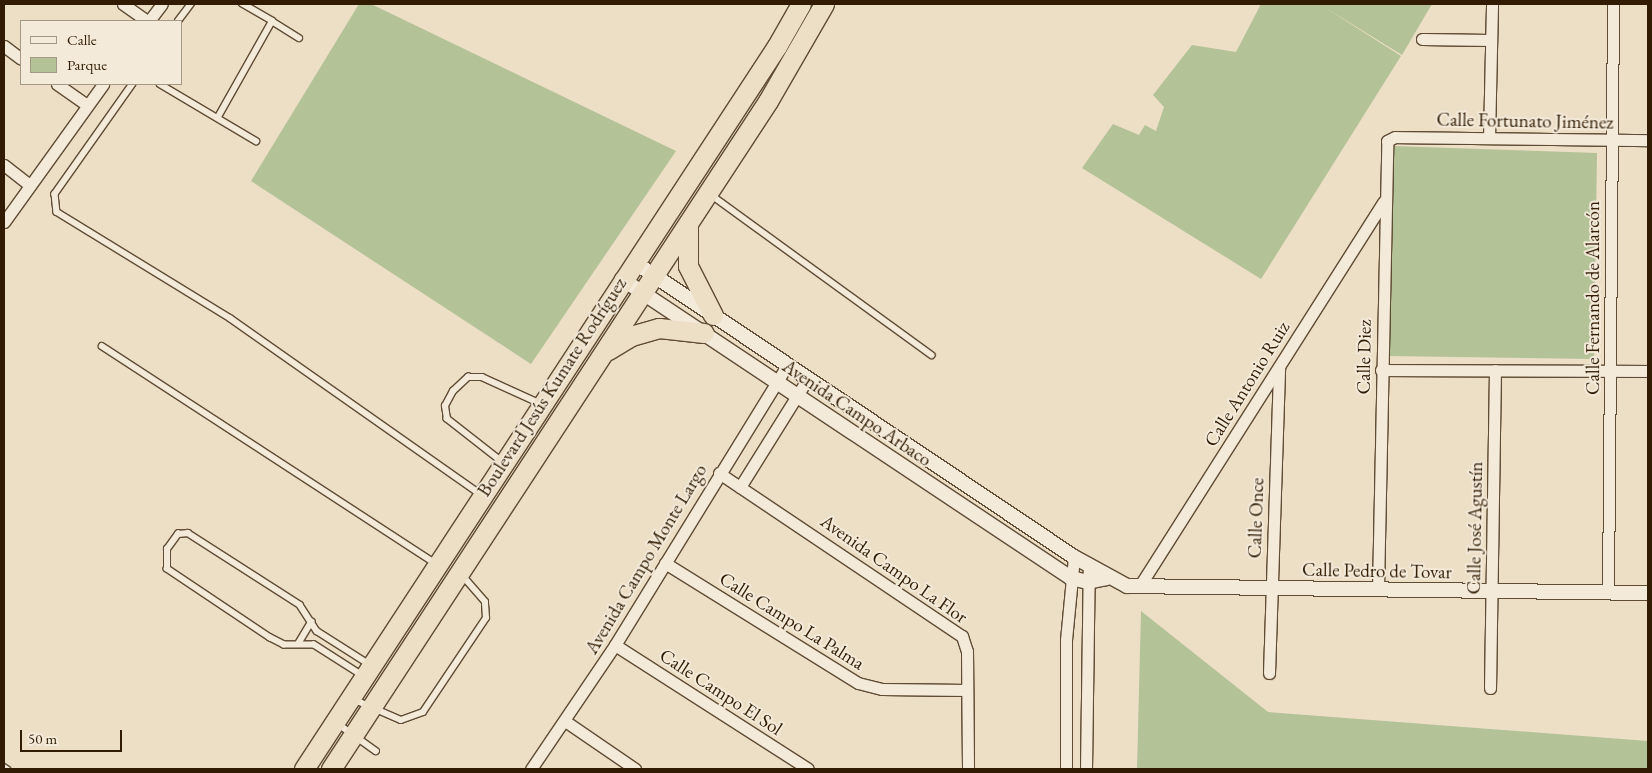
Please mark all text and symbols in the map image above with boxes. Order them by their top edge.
legend [20,20,182,85]
text: Calle [67,30,97,49]
text: Parque [67,55,107,74]
street label: Calle Fortunato Jiménez [1436,108,1614,134]
street label: Calle Fernando de Alarcón [1582,201,1604,395]
street label: Boulevard Jesús Kumate Rodríguez [473,273,631,501]
street label: Calle Antonio Ruiz [1199,317,1295,451]
street label: Calle Diez [1352,319,1376,395]
street label: Avenida Campo Arbaco [778,355,936,471]
street label: Avenida Campo Monte Largo [580,460,712,658]
street label: Calle José Agustín [1462,461,1488,595]
street label: Calle Once [1243,477,1269,559]
street label: Avenida Campo La Flor [816,510,972,628]
street label: Calle Pedro de Tovar [1302,558,1452,584]
street label: Calle Campo La Palma [715,567,869,675]
street label: Calle Campo El Sol [655,644,787,740]
scale bar [22,720,125,752]
text: 50 m [28,729,57,748]

